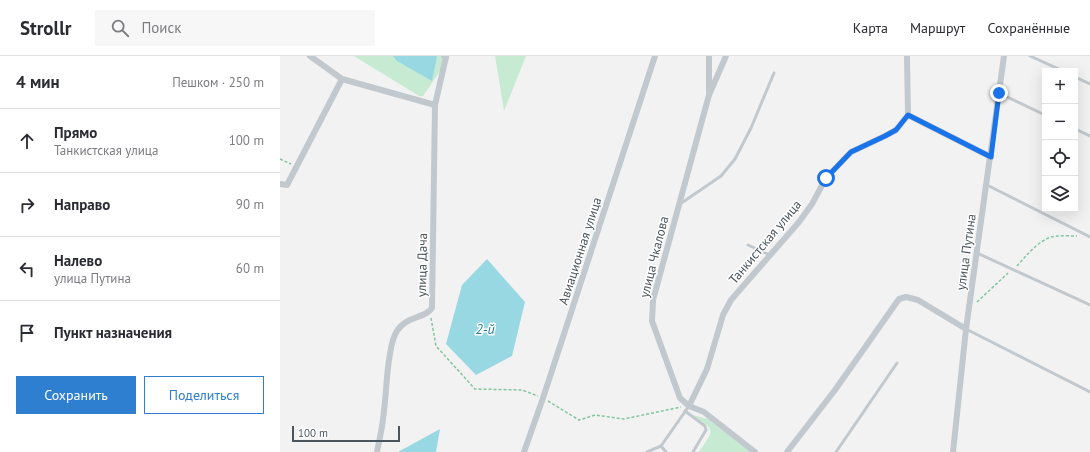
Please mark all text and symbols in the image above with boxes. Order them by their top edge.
search box [95,10,375,46]
text: Strollr [20,16,71,40]
icon: search [109,17,131,39]
text: Поиск [141,18,181,37]
text: Карта [853,19,888,37]
text: Маршрут [910,19,965,37]
text: Сохранённые [987,19,1070,37]
map controls [1042,68,1078,212]
button: + [1042,68,1078,104]
text: 4 мин [16,71,60,93]
text: Пешком · 250 m [172,74,264,91]
route end [990,84,1008,102]
button: − [1042,104,1078,140]
text: Прямо [54,123,97,142]
icon: ahead [16,130,38,152]
text: 100 m [229,132,264,149]
button: locate [1042,140,1078,176]
text: Танкистская улица [54,142,158,159]
route start [817,169,835,187]
button: layers [1042,176,1078,212]
icon: right [16,194,38,216]
text: Направо [54,195,110,214]
street label: Авиационная улица [555,195,605,307]
text: 90 m [236,196,264,213]
street label: Танкистская улица [725,197,805,287]
street label: улица Путина [952,213,980,291]
street label: улица Чкалова [636,214,672,300]
street label: улица Дача [413,233,431,297]
text: Налево [54,251,102,270]
icon: left [16,258,38,280]
text: 60 m [236,260,264,277]
text: улица Путина [54,270,131,287]
water label: 2-й [475,320,495,338]
icon: arrive [16,322,38,344]
text: Пункт назначения [54,323,172,342]
button: Сохранить [16,376,136,414]
button: Поделиться [144,376,264,414]
scale bar [292,424,400,443]
text: 100 m [298,426,328,440]

